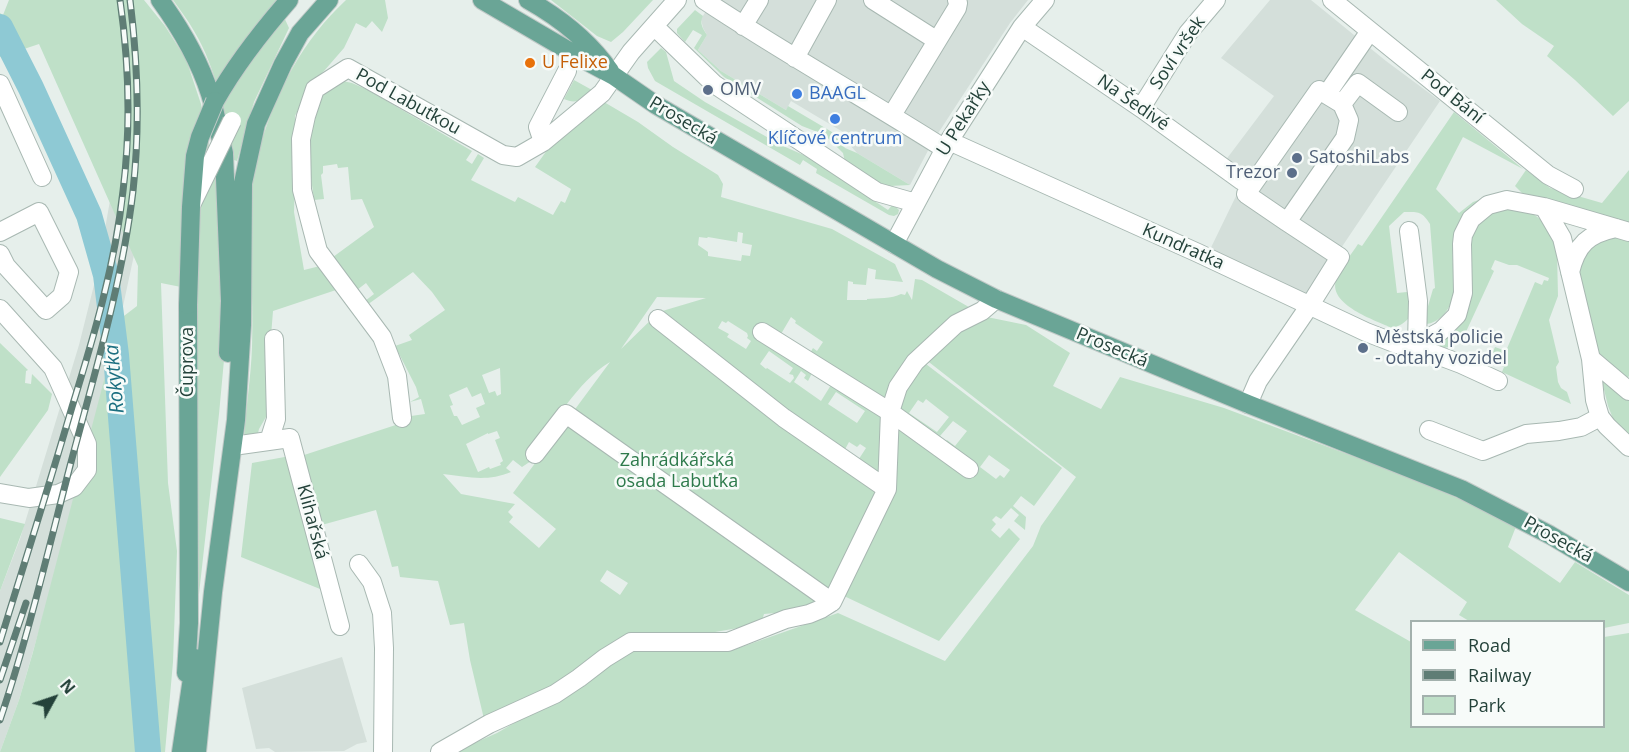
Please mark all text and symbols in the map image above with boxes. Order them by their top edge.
street label: Soví vršek [1146,12,1210,94]
place label: U Felixe [542,52,608,74]
marker: U Felixe [523,56,537,70]
street label: Pod Labuťkou [352,64,464,140]
street label: Pod Bání [1416,65,1488,129]
street label: Na Šedivé [1093,70,1173,136]
street label: U Pekařky [933,78,995,160]
place label: OMV [720,79,761,101]
marker: OMV [701,83,715,97]
place label: BAAGL [809,83,866,105]
marker: BAAGL [790,87,804,101]
street label: Prosecká [645,92,721,150]
marker: Klíčové centrum [828,112,842,126]
place label: Klíčové centrum [768,128,902,150]
place label: SatoshiLabs [1309,147,1409,169]
marker: SatoshiLabs [1290,151,1304,165]
place label: Trezor [1226,162,1280,184]
marker: Trezor [1285,166,1299,180]
street label: Kundratka [1139,219,1227,275]
street label: Prosecká [1073,323,1151,373]
street label: Čuprova [177,327,199,397]
place label: Městská policie - odtahy vozidel [1375,327,1507,370]
marker: Městská policie - odtahy vozidel [1356,341,1370,355]
water label: Rokytka [100,343,130,415]
park label: Zahrádkářská osada Labuťka [616,450,738,492]
street label: Klihařská [292,482,332,562]
street label: Prosecká [1520,512,1596,568]
legend [1410,620,1605,728]
text: Road [1468,633,1511,657]
text: Railway [1468,663,1531,687]
north arrow [24,668,84,728]
text: N [55,674,80,698]
text: Park [1468,693,1506,717]

